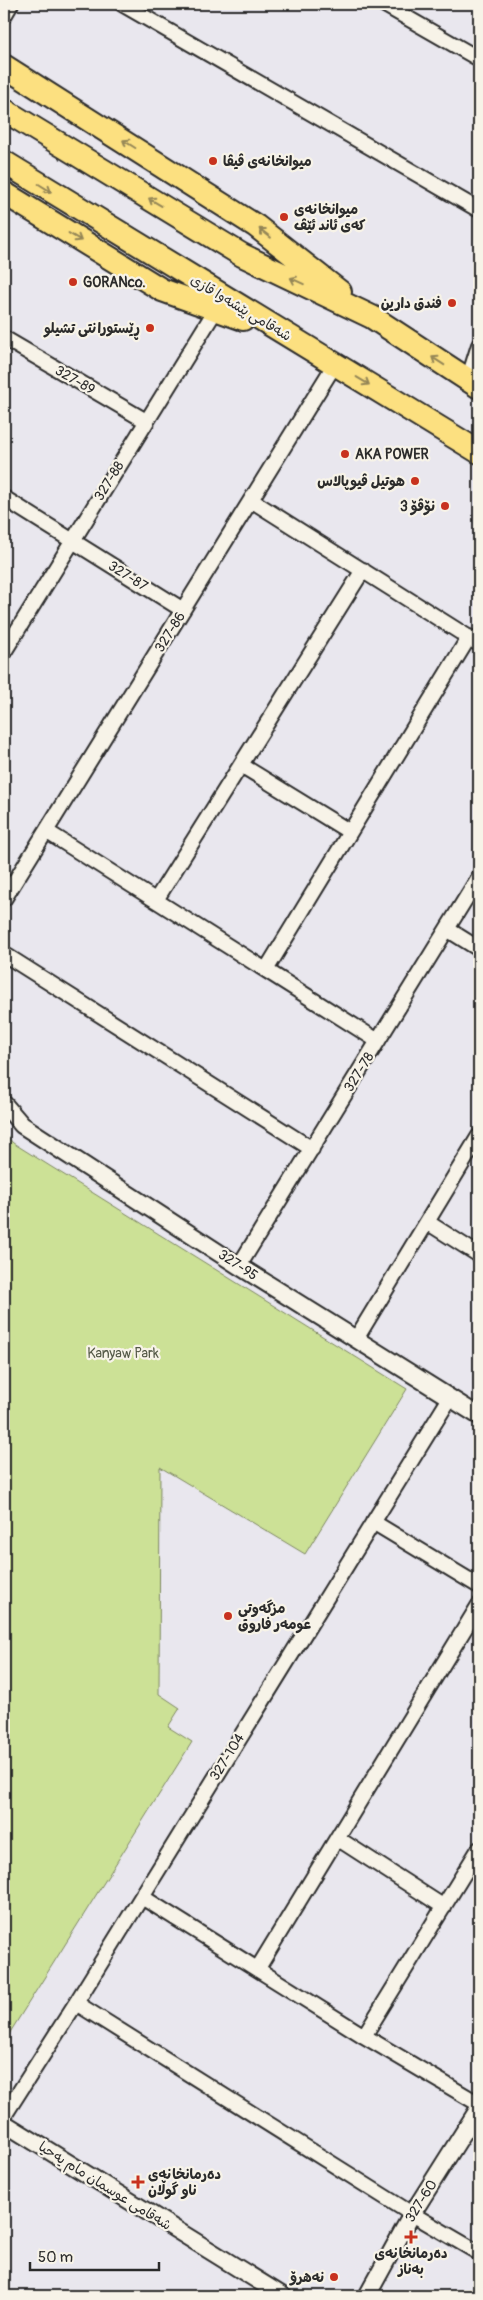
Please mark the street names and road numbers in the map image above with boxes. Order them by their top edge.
street label: شەقامی پێشەوا قازی [187,271,294,346]
street label: 327-89 [52,362,98,398]
street label: 327-88 [90,458,128,504]
street label: 327-87 [105,557,151,595]
street label: 327-86 [151,609,189,655]
street label: 327-78 [340,1049,378,1095]
street label: 327-95 [215,1246,261,1284]
street label: 327-104 [206,1730,248,1784]
street label: شەقامی عوسمان مام یەحیا [34,2138,175,2236]
street label: 327-60 [401,2177,441,2225]

